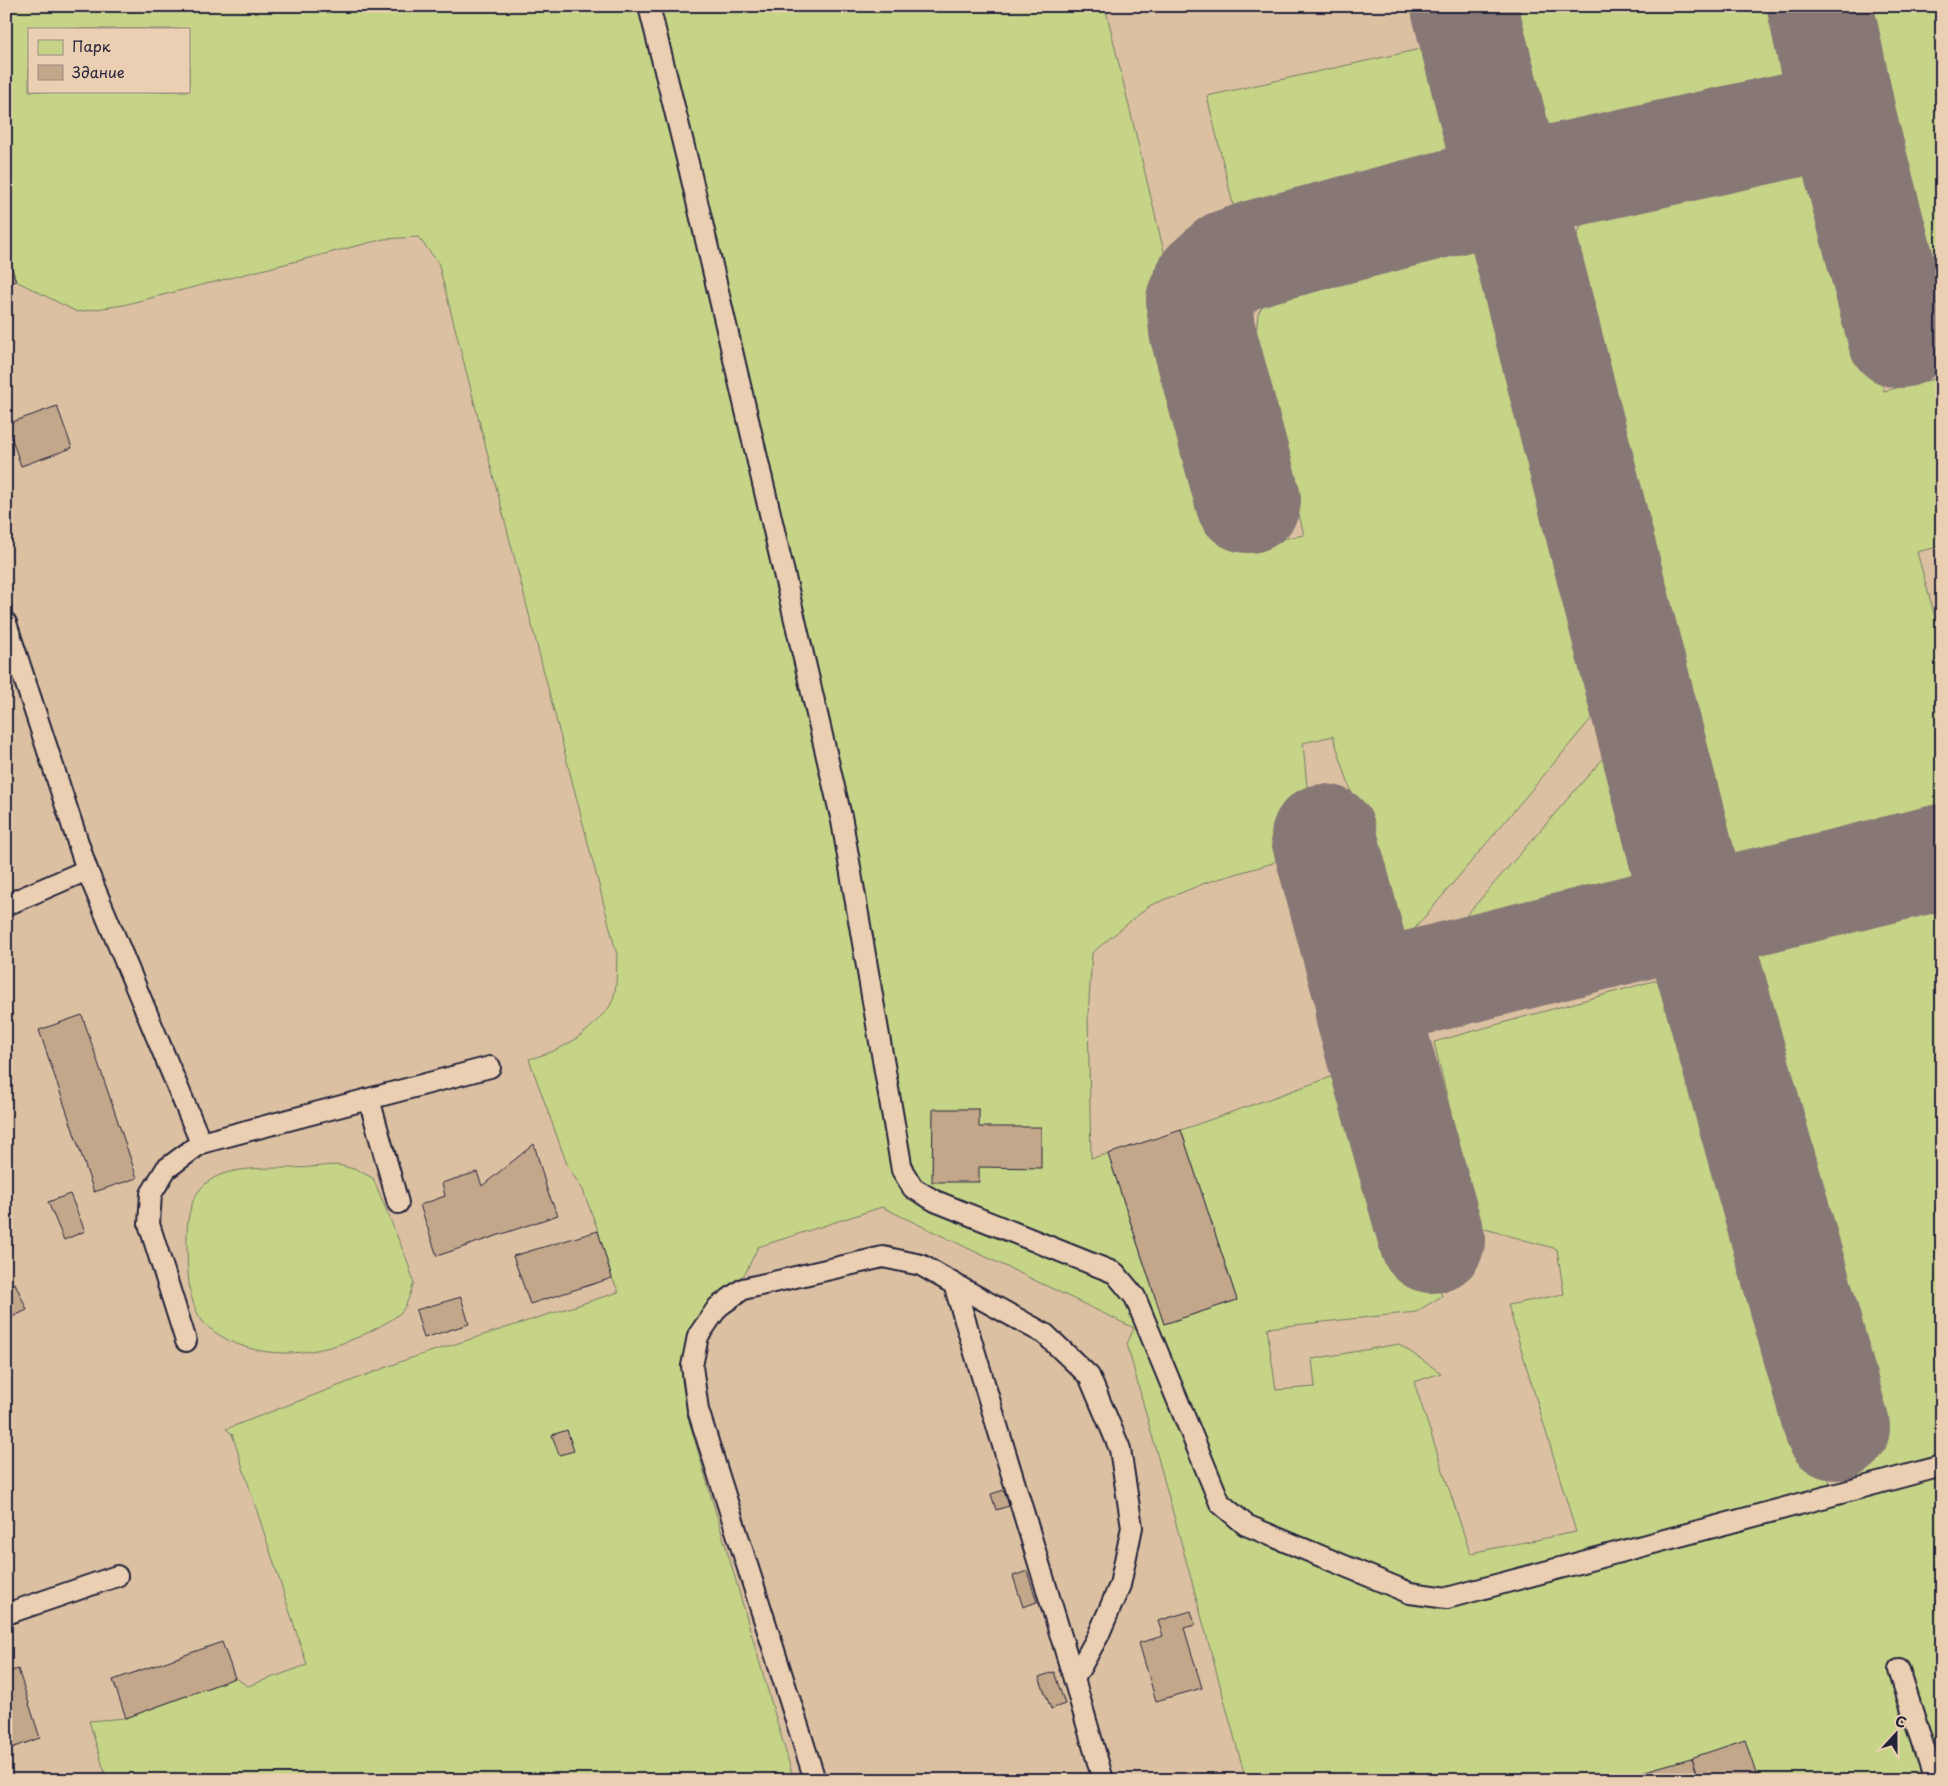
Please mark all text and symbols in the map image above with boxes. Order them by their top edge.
legend [28,28,190,92]
text: Парк [72,34,111,57]
text: Здание [72,60,125,83]
north arrow [1870,1708,1920,1758]
text: С [1892,1710,1910,1733]

